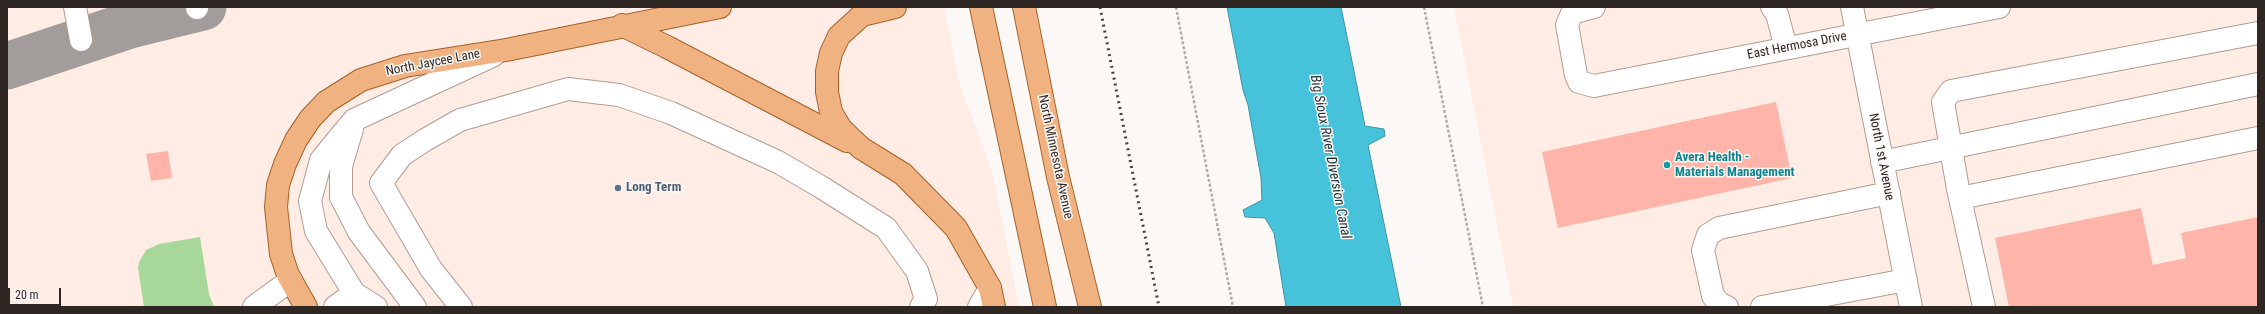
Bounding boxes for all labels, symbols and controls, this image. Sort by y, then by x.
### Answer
street label: East Hermosa Drive [1746,29,1848,63]
street label: North Jaycee Lane [385,46,481,80]
water label: Big Sioux River Diversion Canal [1306,74,1354,240]
street label: North Minnesota Avenue [1034,94,1076,220]
street label: North 1st Avenue [1865,112,1897,202]
place label: Avera Health - Materials Management [1675,150,1795,181]
marker: Avera Health - Materials Management [1662,160,1672,170]
place label: Long Term [626,180,681,196]
marker: Long Term [613,183,623,193]
scale bar [10,280,63,306]
text: 20 m [15,288,39,302]

